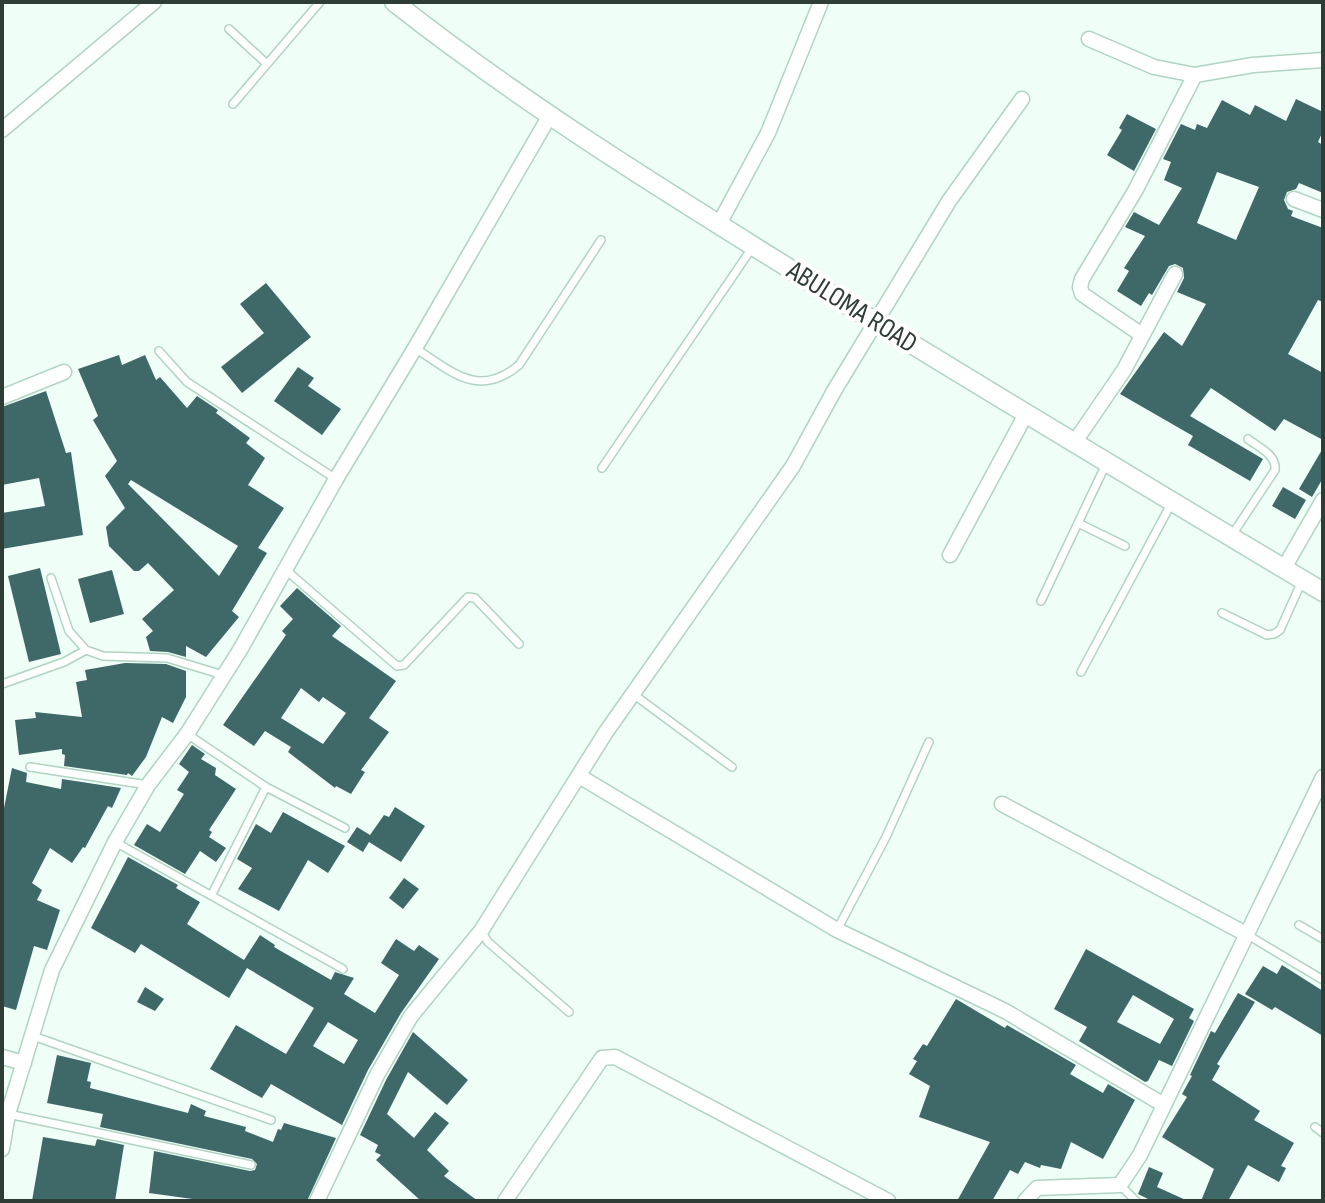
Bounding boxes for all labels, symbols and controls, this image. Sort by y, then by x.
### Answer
street label: ABULOMA ROAD [780,253,923,360]

